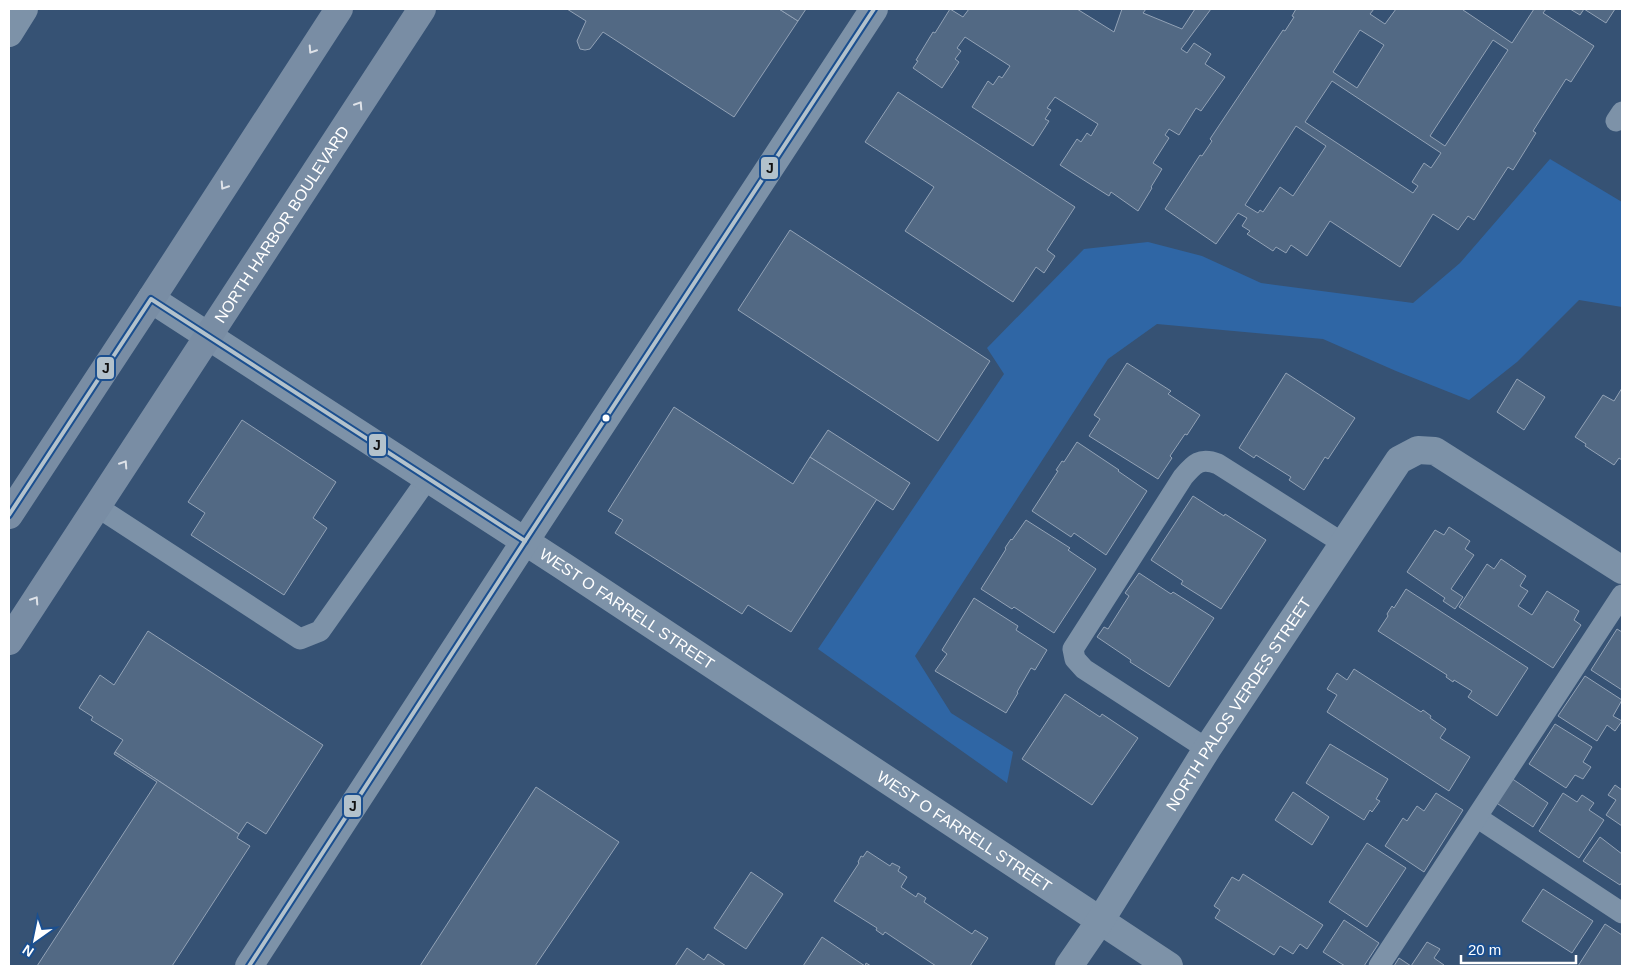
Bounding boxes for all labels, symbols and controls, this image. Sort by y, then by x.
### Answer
one-way arrow [309,44,318,53]
one-way arrow [353,101,363,110]
street label: NORTH HARBOR BOULEVARD [211,123,352,326]
line badge: J [760,156,779,180]
text: J [766,160,774,176]
one-way arrow [221,180,230,190]
line badge: J [96,356,115,380]
text: J [102,360,110,376]
unlabelled marker [601,413,611,423]
line badge: J [368,433,387,457]
text: J [373,437,381,453]
one-way arrow [118,460,127,470]
street label: WEST O FARRELL STREET [537,545,718,673]
street label: NORTH PALOS VERDES STREET [1163,594,1314,814]
one-way arrow [29,596,38,606]
street label: WEST O FARRELL STREET [874,768,1055,895]
line badge: J [343,794,362,818]
text: J [349,798,357,814]
north arrow [10,915,60,965]
scale bar [1461,932,1576,964]
text: N [19,941,37,960]
text: 20 m [1468,941,1501,958]

